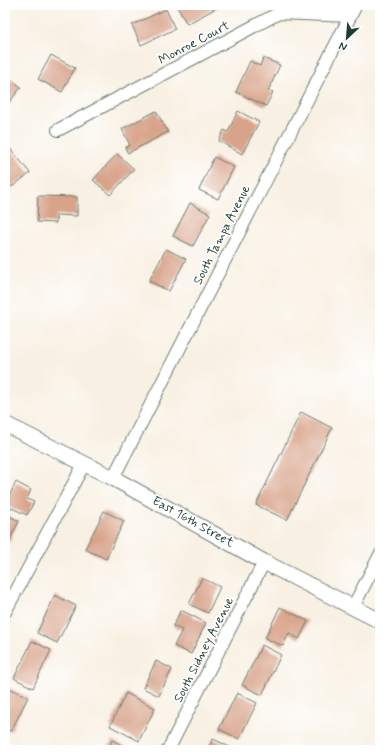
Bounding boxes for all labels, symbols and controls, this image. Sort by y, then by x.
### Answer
street label: Monroe Court [156,17,232,69]
north arrow [327,18,367,58]
text: N [337,38,349,54]
street label: South Tampa Avenue [190,182,254,288]
street label: East 16th Street [149,492,237,552]
street label: South Sidney Avenue [170,594,238,706]

